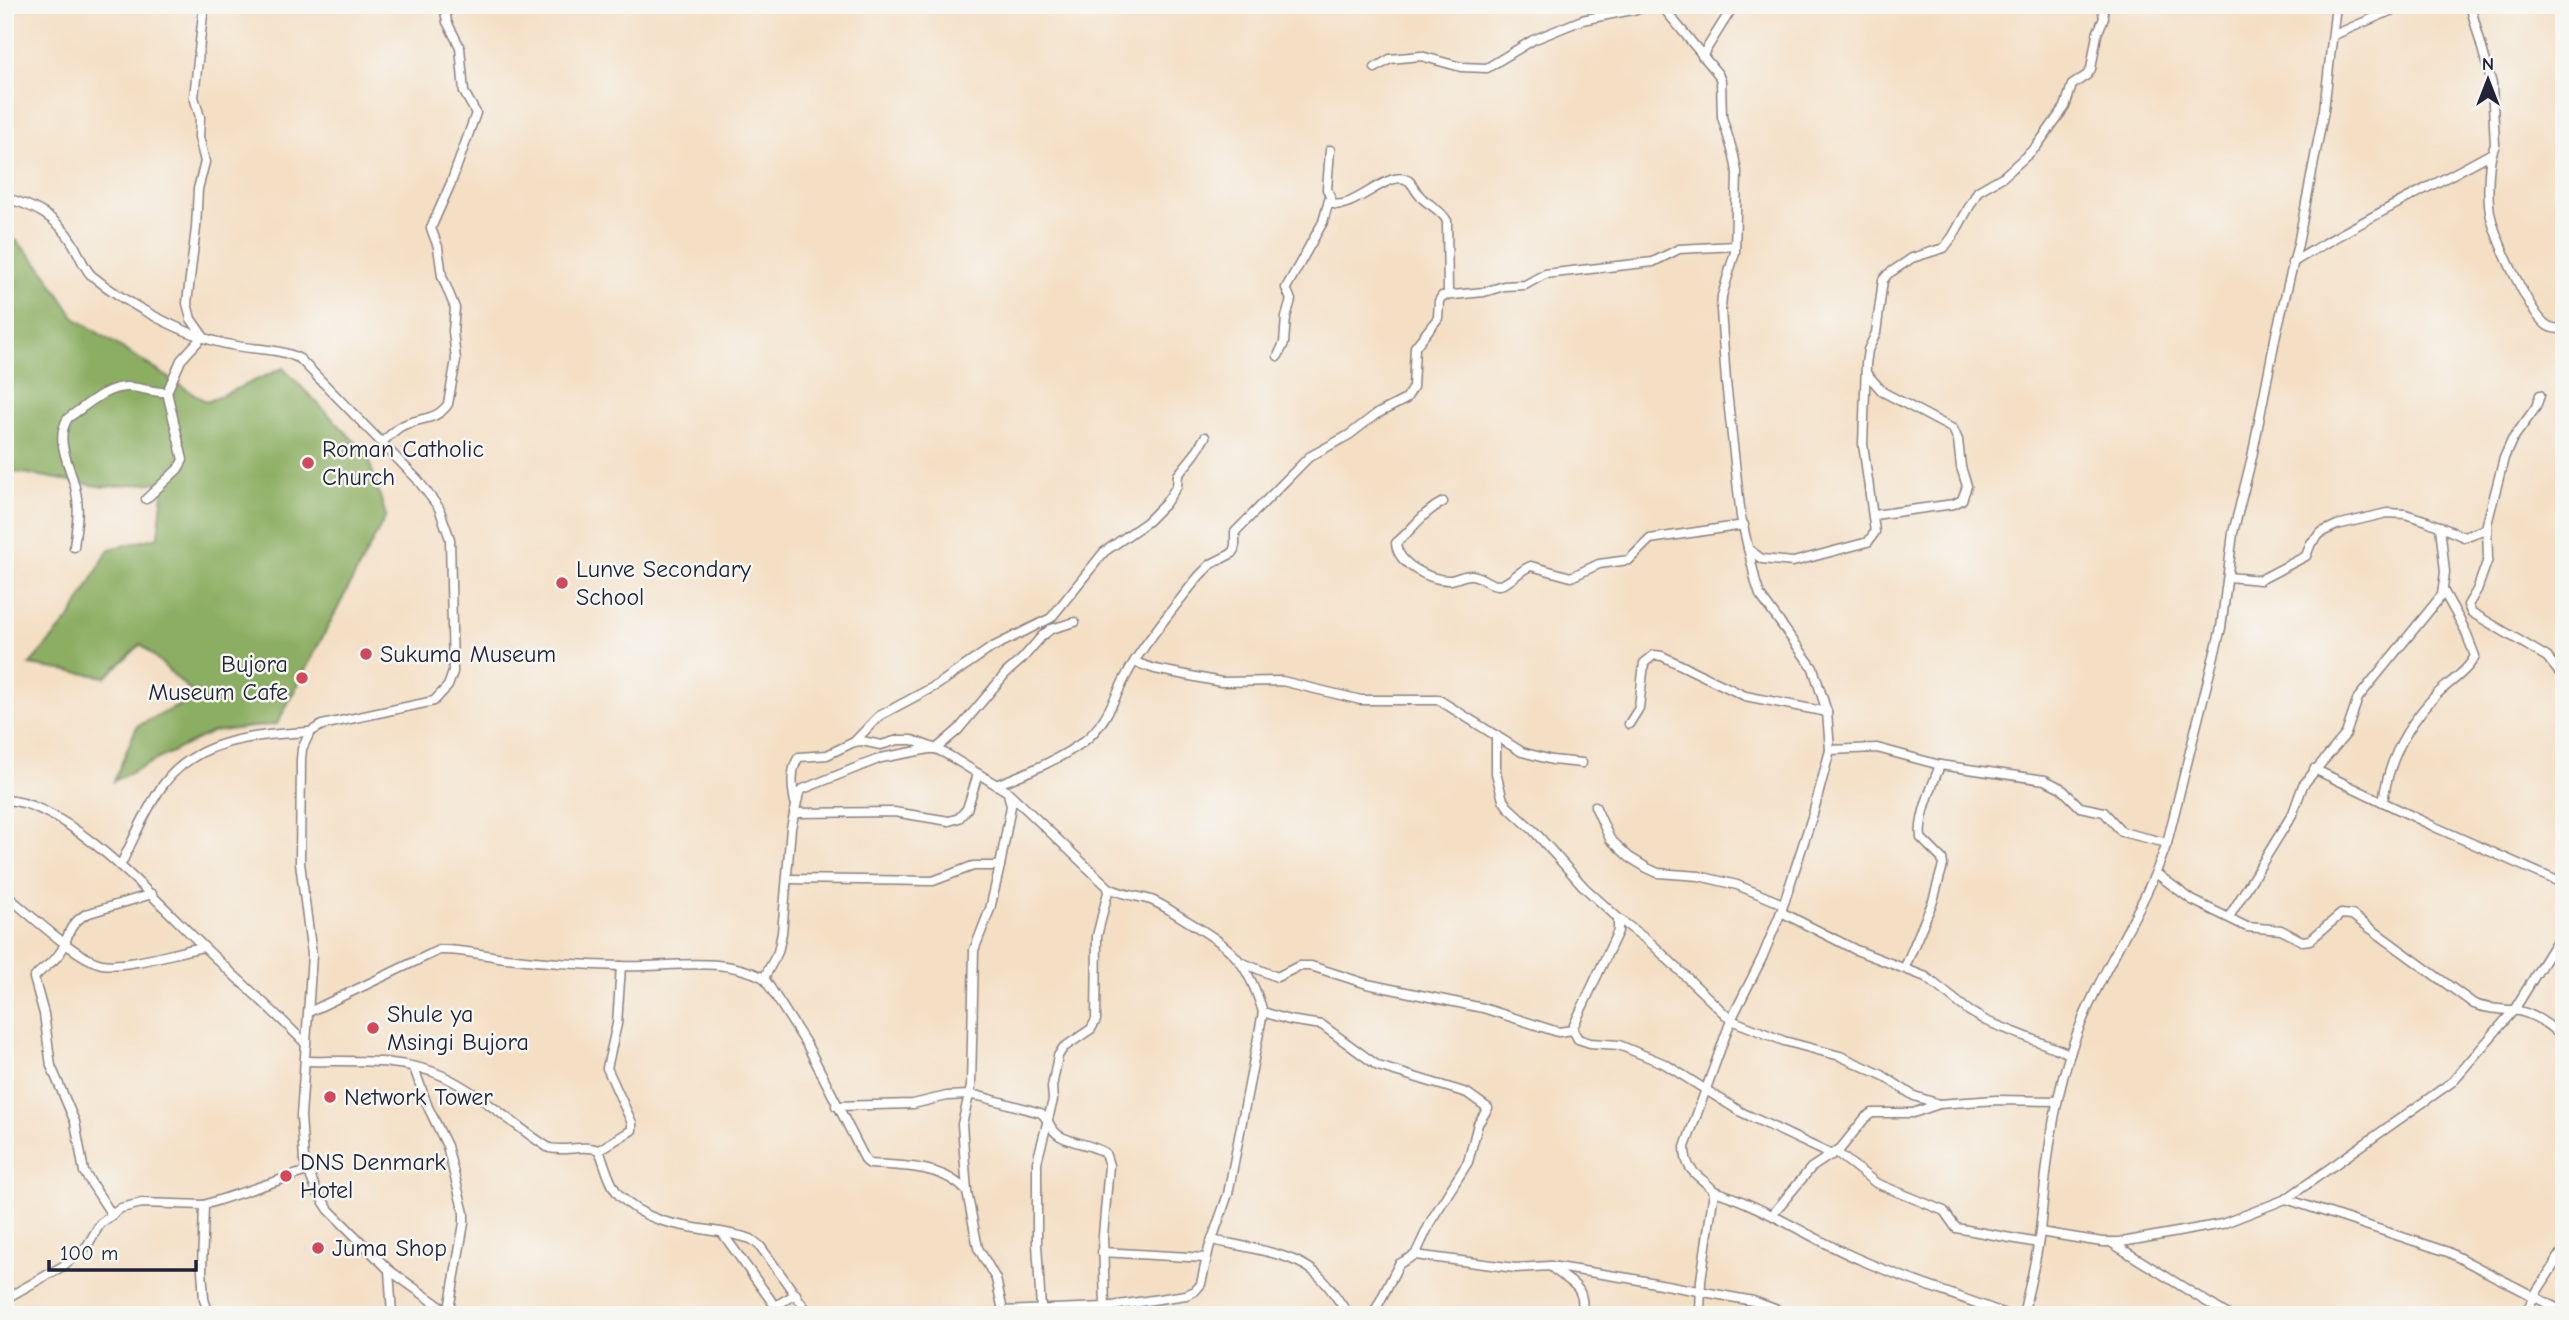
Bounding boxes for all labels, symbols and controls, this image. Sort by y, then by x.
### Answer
north arrow [2454,46,2524,116]
text: N [2482,53,2494,75]
place label: Roman Catholic Church [322,435,484,491]
marker: Roman Catholic Church [300,455,316,471]
place label: Lunve Secondary School [576,555,751,611]
marker: Lunve Secondary School [554,575,570,591]
place label: Sukuma Museum [380,640,556,668]
marker: Sukuma Museum [358,646,374,662]
place label: Bujora Museum Cafe [148,650,288,706]
marker: Bujora Museum Cafe [294,670,310,686]
place label: Shule ya Msingi Bujora [387,1000,529,1056]
marker: Shule ya Msingi Bujora [365,1020,381,1036]
place label: Network Tower [344,1083,493,1111]
marker: Network Tower [322,1089,338,1105]
place label: DNS Denmark Hotel [300,1148,446,1204]
marker: DNS Denmark Hotel [278,1168,294,1184]
scale bar [49,1229,196,1273]
place label: Juma Shop [332,1234,447,1262]
marker: Juma Shop [310,1240,326,1256]
text: 100 m [60,1241,118,1265]

